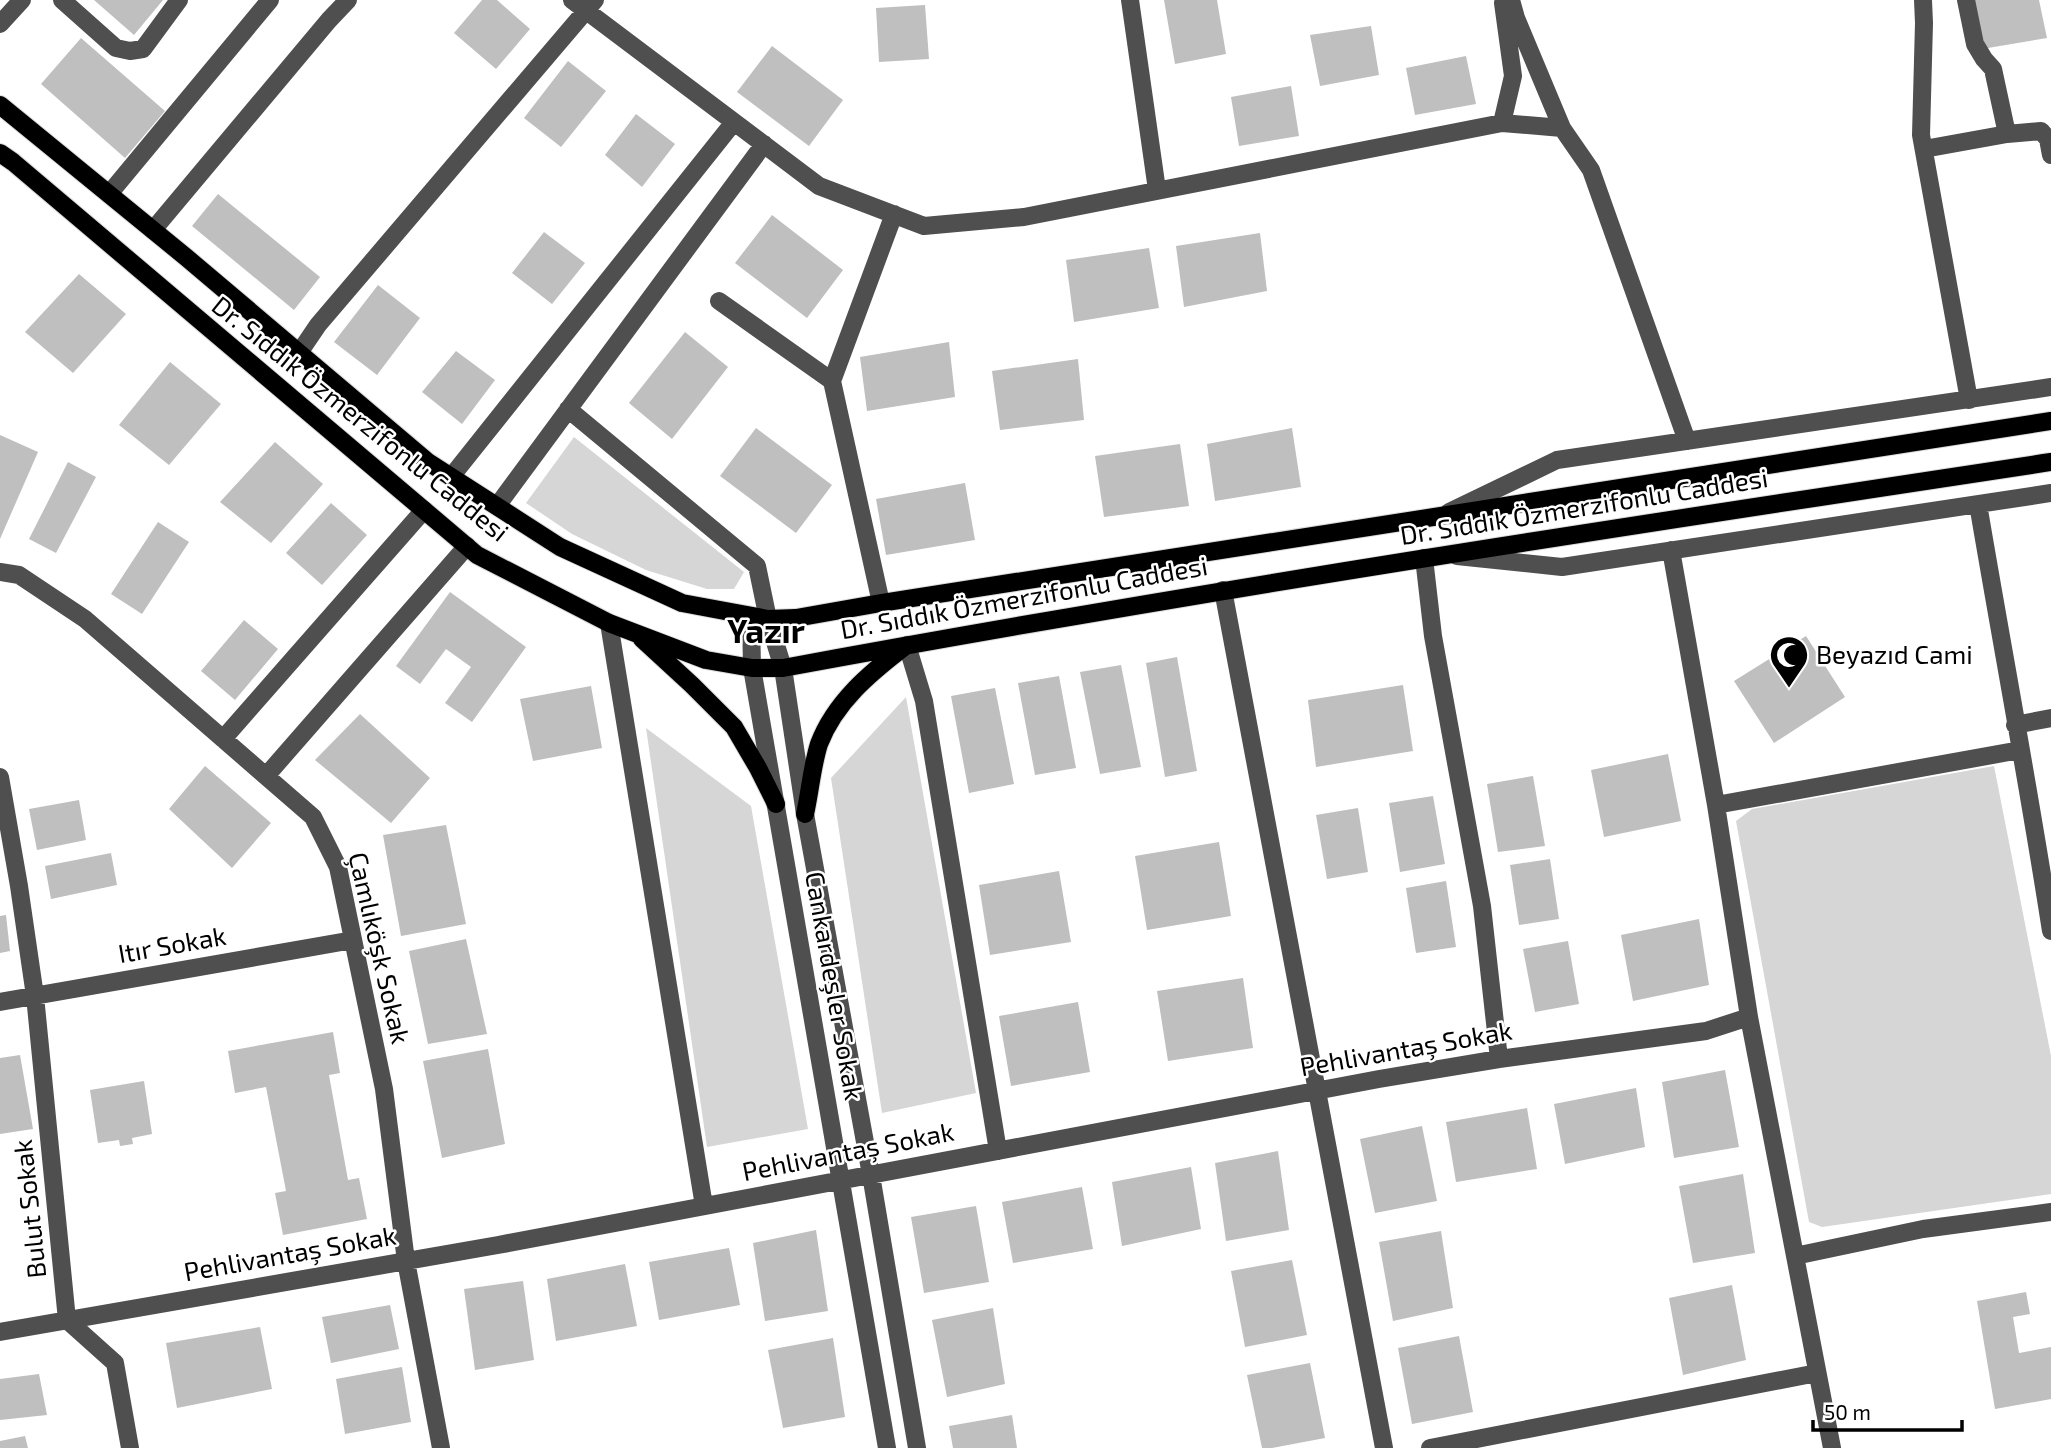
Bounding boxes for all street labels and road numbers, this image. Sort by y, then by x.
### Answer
street label: Dr. Sıddık Özmerzifonlu Caddesi [207,289,515,547]
street label: Dr. Sıddık Özmerzifonlu Caddesi [1398,461,1770,550]
street label: Dr. Sıddık Özmerzifonlu Caddesi [838,549,1210,644]
street label: Çamlıköşk Sokak [341,849,418,1047]
street label: Cankardeşler Sokak [798,869,871,1103]
street label: Itır Sokak [115,919,228,968]
street label: Pehlivantaş Sokak [1297,1014,1515,1083]
street label: Pehlivantaş Sokak [739,1115,956,1188]
street label: Bulut Sokak [6,1138,51,1280]
street label: Pehlivantaş Sokak [181,1219,399,1288]

